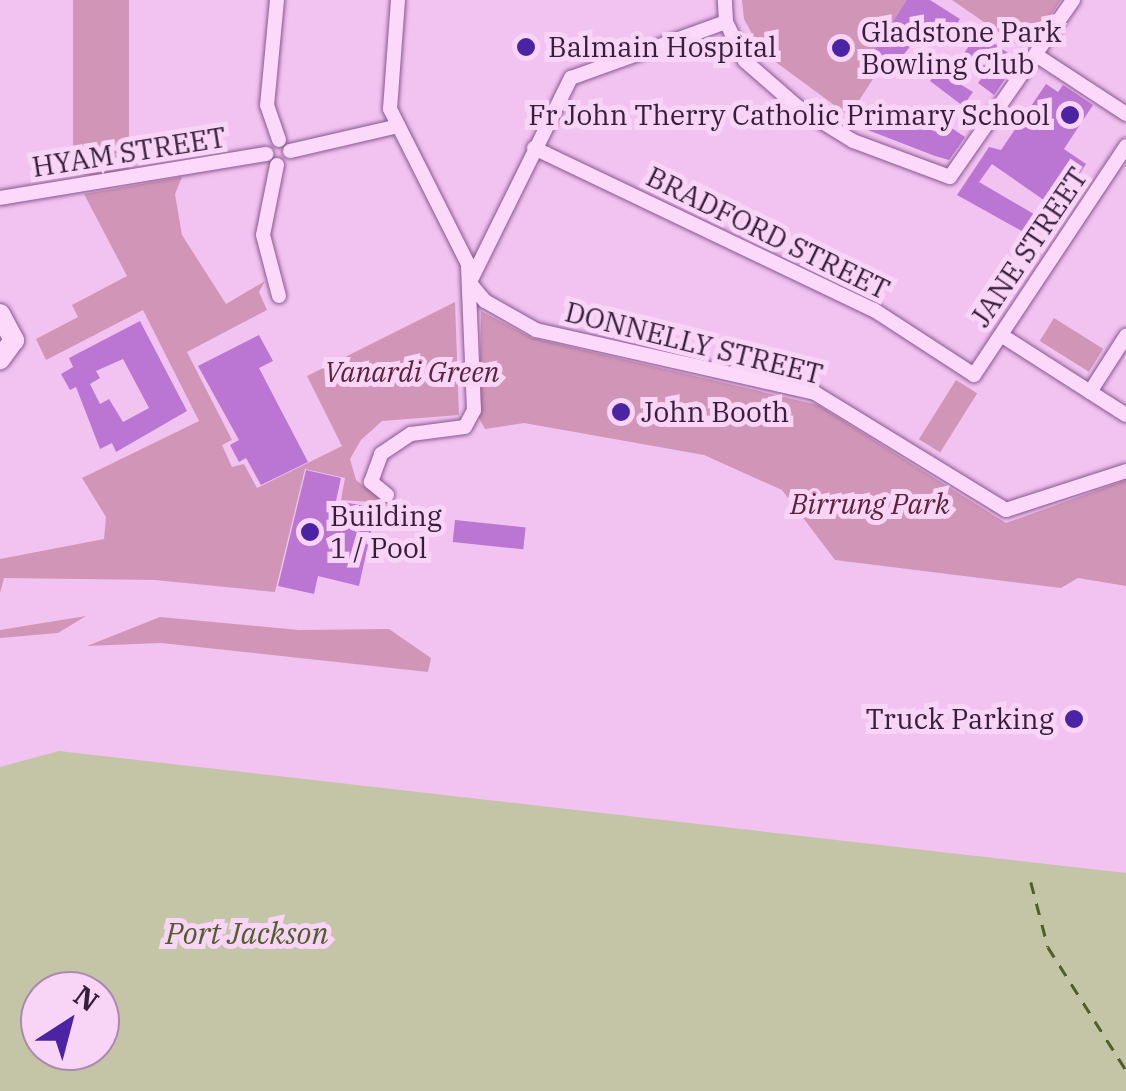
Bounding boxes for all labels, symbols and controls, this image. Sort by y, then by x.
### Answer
place label: Gladstone Park Bowling Club [861,15,1062,81]
place label: Balmain Hospital [548,30,777,64]
marker: Balmain Hospital [513,34,539,60]
marker: Gladstone Park Bowling Club [830,37,852,59]
place label: Fr John Therry Catholic Primary School [528,98,1050,132]
marker: Fr John Therry Catholic Primary School [1059,104,1081,126]
street label: HYAM STREET [30,120,228,184]
street label: BRADFORD STREET [641,160,895,306]
street label: JANE STREET [963,161,1095,333]
street label: DONNELLY STREET [562,295,826,391]
park label: Vanardi Green [324,355,500,389]
place label: John Booth [641,395,789,429]
marker: John Booth [610,401,632,423]
park label: Birrung Park [790,487,950,521]
place label: Building 1 / Pool [330,499,442,565]
marker: Building 1 / Pool [299,521,321,543]
place label: Truck Parking [866,702,1054,736]
marker: Truck Parking [1063,708,1085,730]
water label: Port Jackson [165,915,329,951]
north arrow [20,971,120,1071]
text: N [67,976,107,1019]

